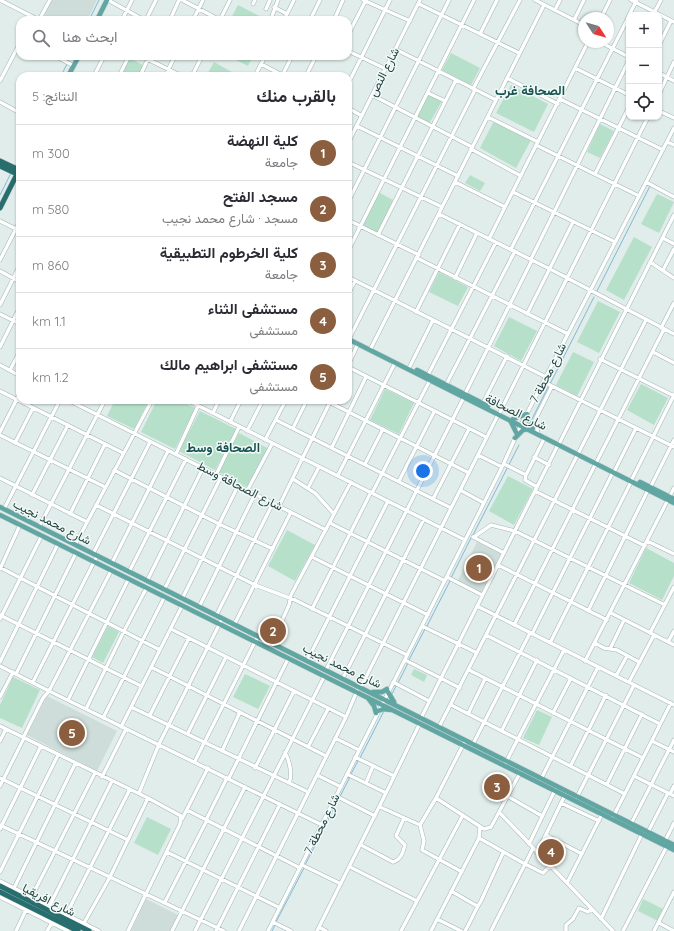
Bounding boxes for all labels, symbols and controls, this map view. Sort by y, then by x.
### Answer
north arrow [578,12,614,48]
map controls [626,12,662,120]
button: + [626,12,662,48]
search box [16,16,352,60]
icon: search [30,27,52,49]
text: ابحث هنا [62,27,118,46]
street label: شارع النص [365,45,404,100]
button: − [626,48,662,84]
district label: الصحافة غرب [495,82,565,99]
button: locate [626,84,662,120]
text: بالقرب منك [257,85,336,106]
text: النتائج: 5 [32,88,78,104]
text: كلية النهضة [227,131,298,150]
text: 300 m [32,145,70,161]
text: 1 [320,145,326,161]
text: جامعة [265,154,298,170]
text: مسجد الفتح [223,187,298,206]
text: 580 m [32,201,69,217]
text: 2 [319,201,327,217]
text: مسجد · شارع محمد نجيب [162,210,298,226]
text: كلية الخرطوم التطبيقية [160,243,298,262]
text: 860 m [32,257,69,273]
text: 3 [320,257,327,273]
text: جامعة [265,266,298,282]
text: مستشفى الثناء [208,299,298,318]
text: 1.1 km [32,313,66,329]
text: 4 [319,313,327,329]
text: مستشفى [250,322,298,338]
street label: شارع محطة 7 [526,340,571,406]
text: مستشفى ابراهيم مالك [160,355,298,374]
text: 1.2 km [32,369,69,385]
text: 5 [319,369,327,385]
text: مستشفى [250,378,298,394]
street label: شارع الصحافة [482,390,550,435]
district label: الصحافة وسط [186,439,260,456]
street label: شارع الصحافة وسط [194,457,286,515]
your location [413,461,433,481]
street label: شارع محمد نجيب [10,495,94,549]
pin: 1 [466,553,492,583]
pin: 2 [260,616,286,646]
street label: شارع محمد نجيب [300,640,384,693]
pin: 5 [59,718,85,748]
pin: 3 [484,772,510,802]
street label: شارع محطة 7 [300,791,345,857]
pin: 4 [538,837,564,867]
street label: شارع افريقيا [19,880,78,921]

